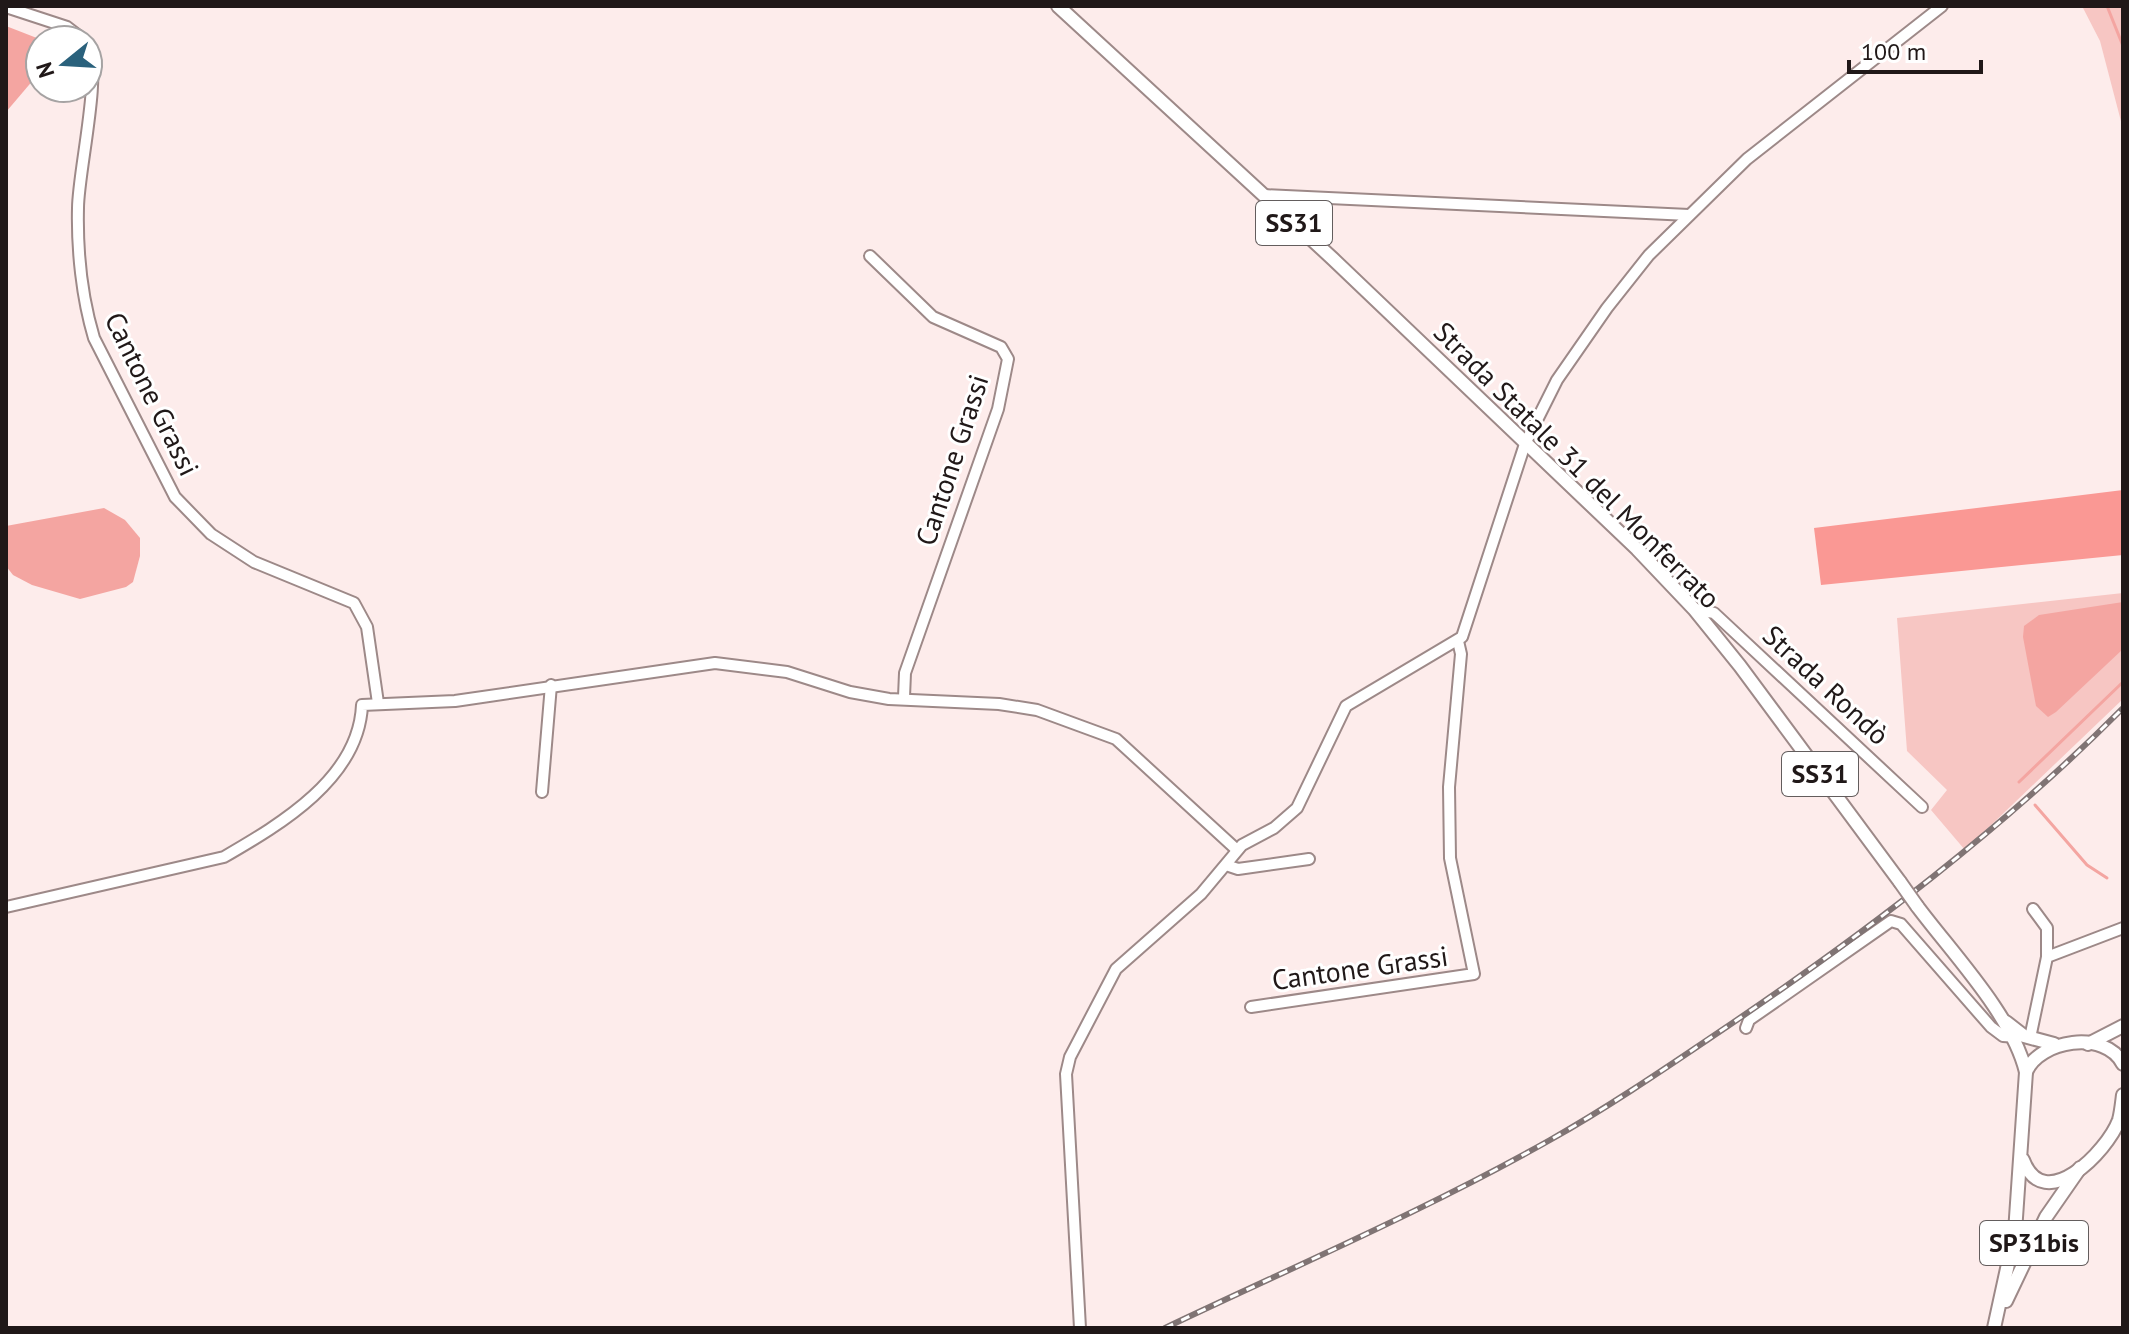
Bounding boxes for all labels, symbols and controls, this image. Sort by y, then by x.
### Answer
north arrow [24,24,104,104]
scale bar [1849,24,1981,74]
text: 100 m [1861,36,1926,67]
text: N [29,59,61,81]
road number: SS31 [1256,201,1332,245]
street label: Cantone Grassi [97,306,208,482]
street label: Strada Statale 31 del Monferrato [1426,313,1729,616]
street label: Cantone Grassi [906,370,997,550]
street label: Strada Rondò [1755,617,1897,753]
road number: SS31 [1782,752,1858,796]
street label: Cantone Grassi [1269,937,1450,998]
road number: SP31bis [1980,1221,2088,1265]

